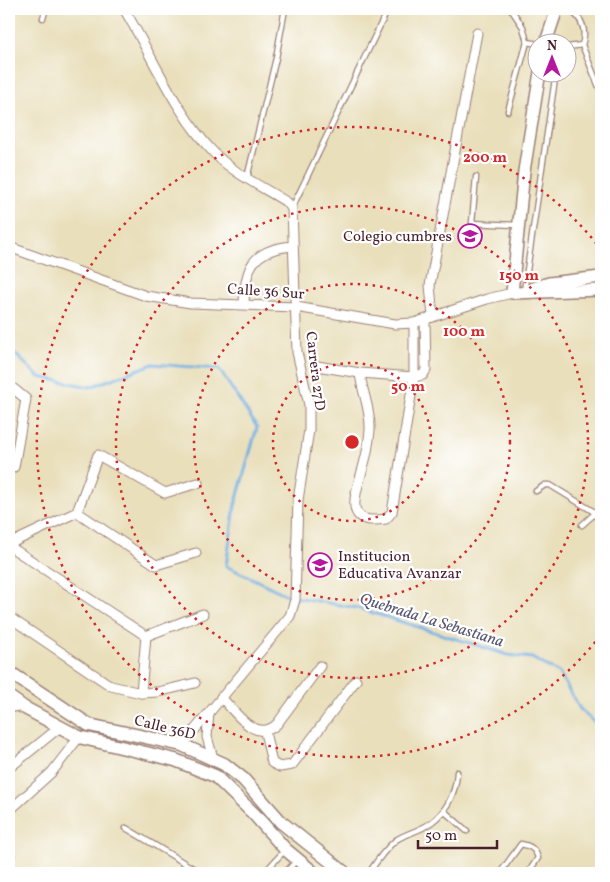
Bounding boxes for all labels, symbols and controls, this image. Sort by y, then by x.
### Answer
north arrow [528,32,578,82]
text: N [547,37,557,56]
text: 200 m [463,148,507,169]
school or university icon: Colegio cumbres [457,223,483,249]
place label: Colegio cumbres [343,227,452,248]
text: 150 m [499,266,539,287]
street label: Calle 36 Sur [226,279,305,306]
text: 100 m [443,322,486,343]
street label: Carrera 27D [299,330,330,412]
text: 50 m [391,377,425,398]
centre of rings [343,433,361,451]
place label: Institucion Educativa Avanzar [338,547,461,585]
school or university icon: Institucion Educativa Avanzar [307,552,333,578]
water label: Quebrada La Sebastiana [357,589,507,653]
street label: Calle 36D [132,711,198,746]
scale bar [418,817,496,849]
text: 50 m [425,826,457,847]

